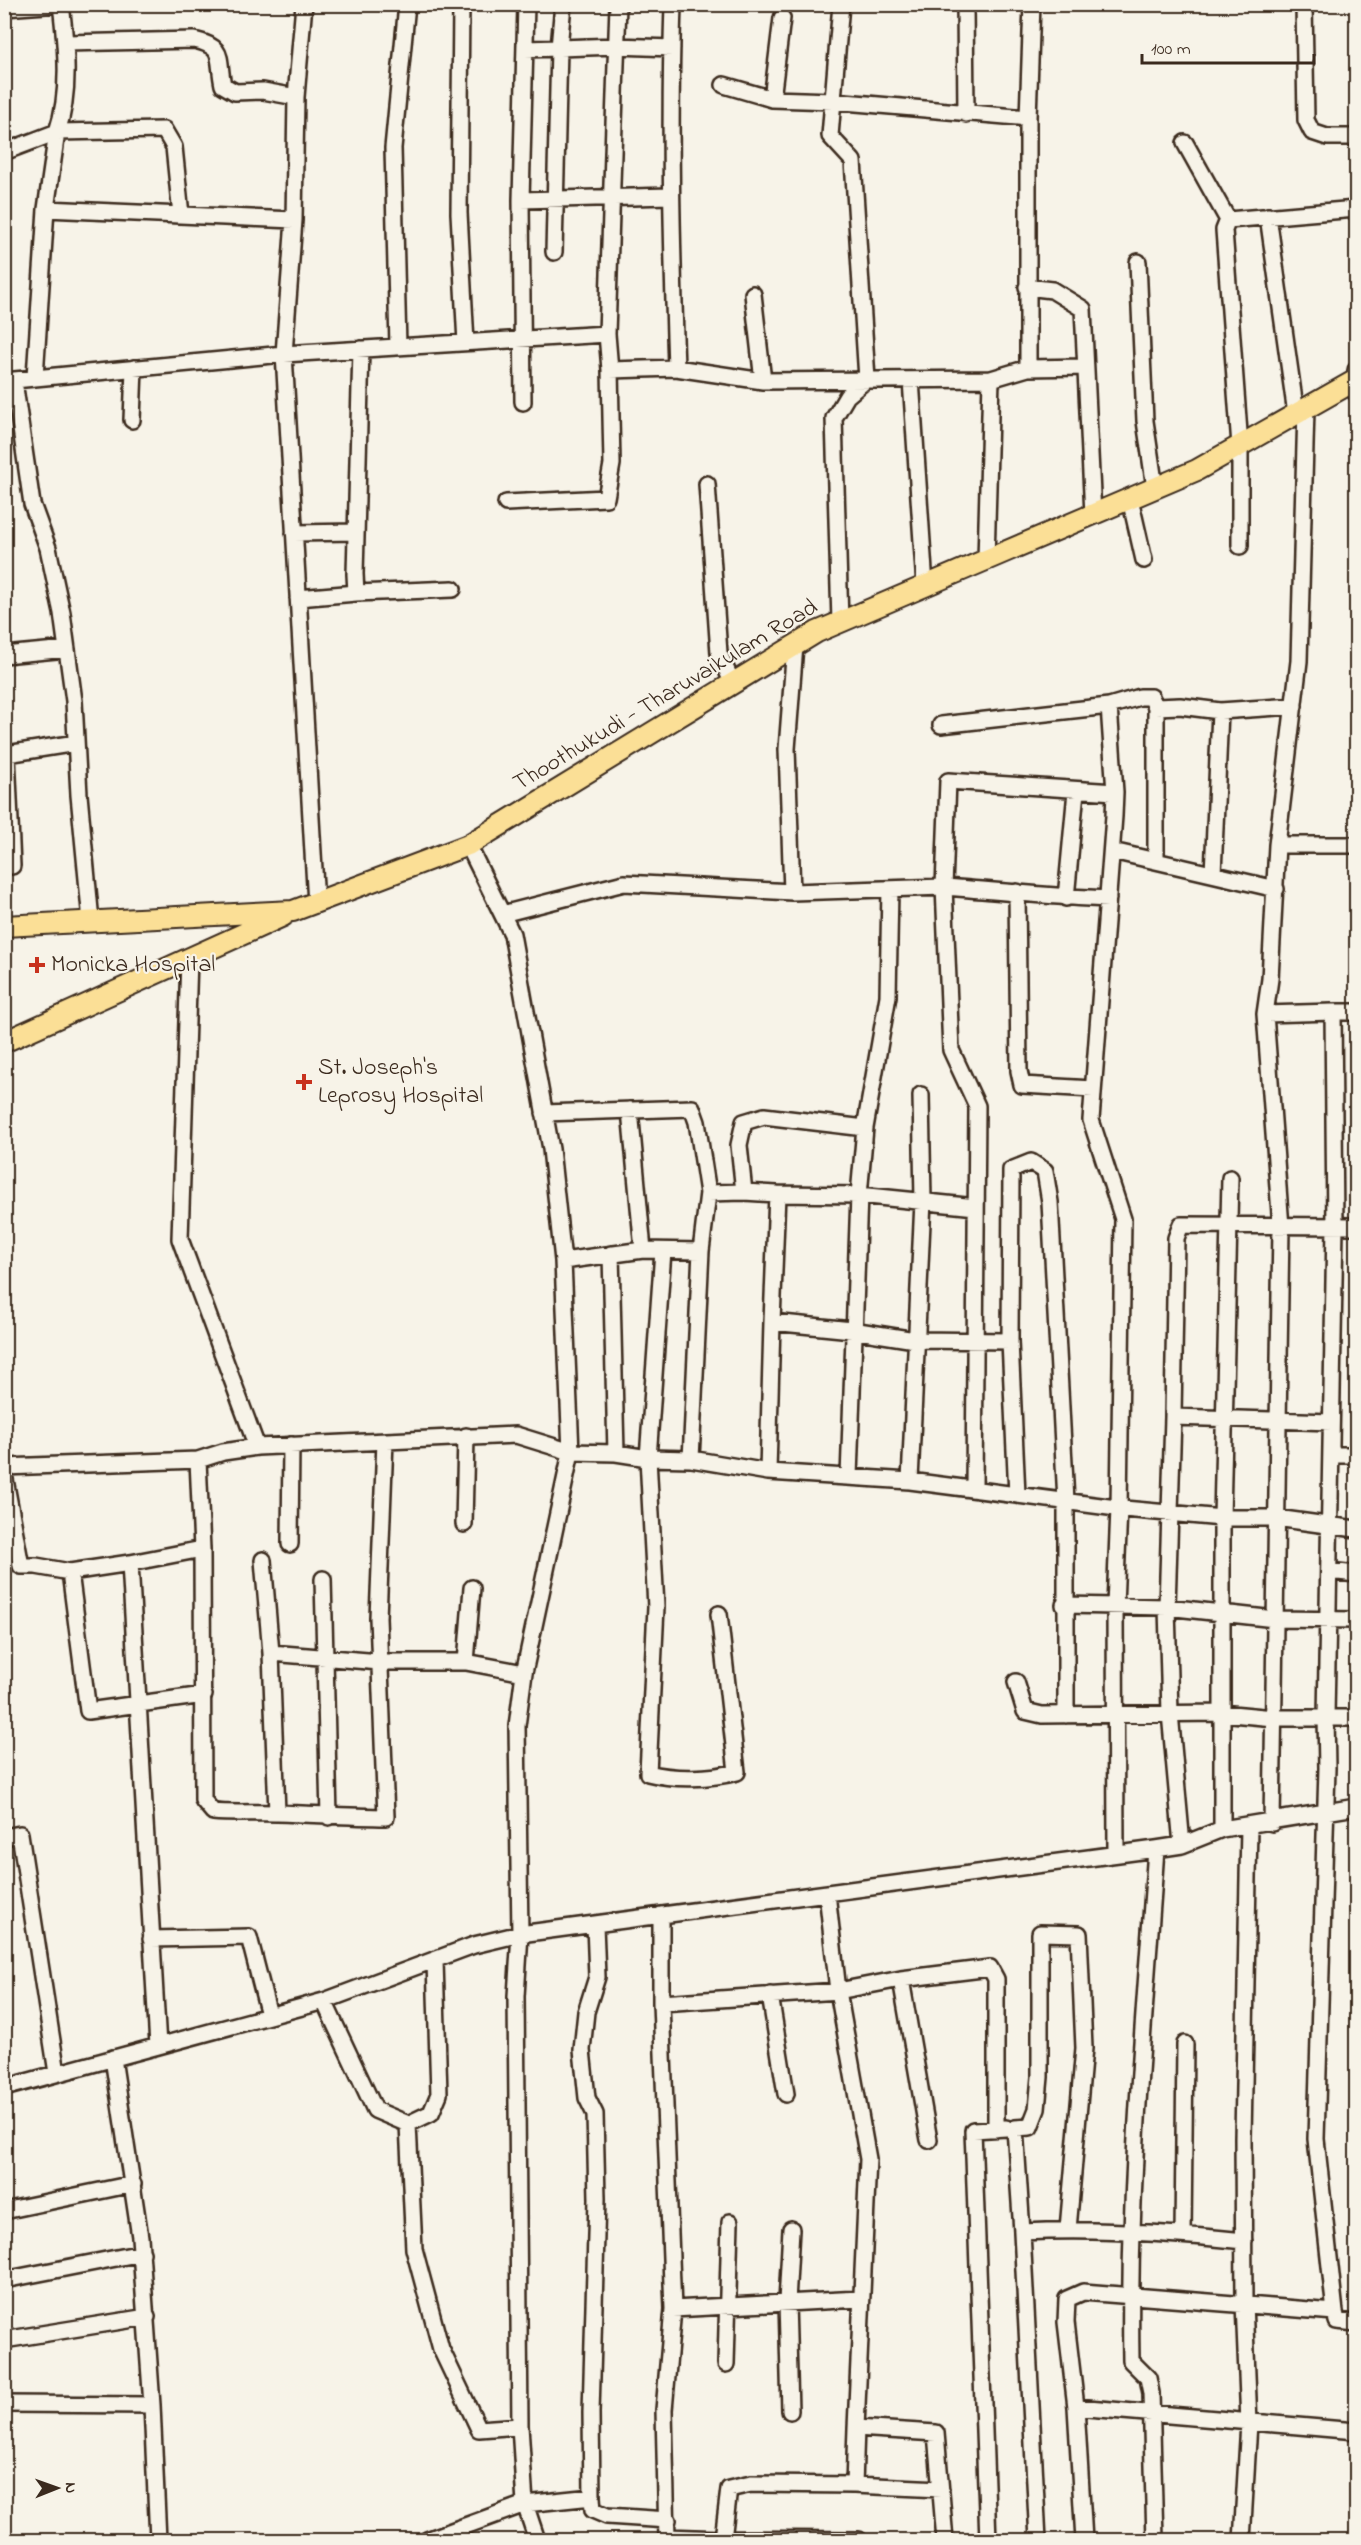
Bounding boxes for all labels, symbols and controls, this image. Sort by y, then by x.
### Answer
scale bar [1142,27,1314,65]
text: 100 m [1151,37,1191,63]
street label: Thoothukudi - Tharuvaikulam Road [507,591,825,801]
place label: Monicka Hospital [51,948,215,983]
marker: Monicka Hospital [28,956,46,974]
place label: St. Joseph's Leprosy Hospital [318,1051,483,1115]
marker: St. Joseph's Leprosy Hospital [295,1073,313,1091]
north arrow [27,2458,87,2518]
text: N [58,2482,82,2494]

